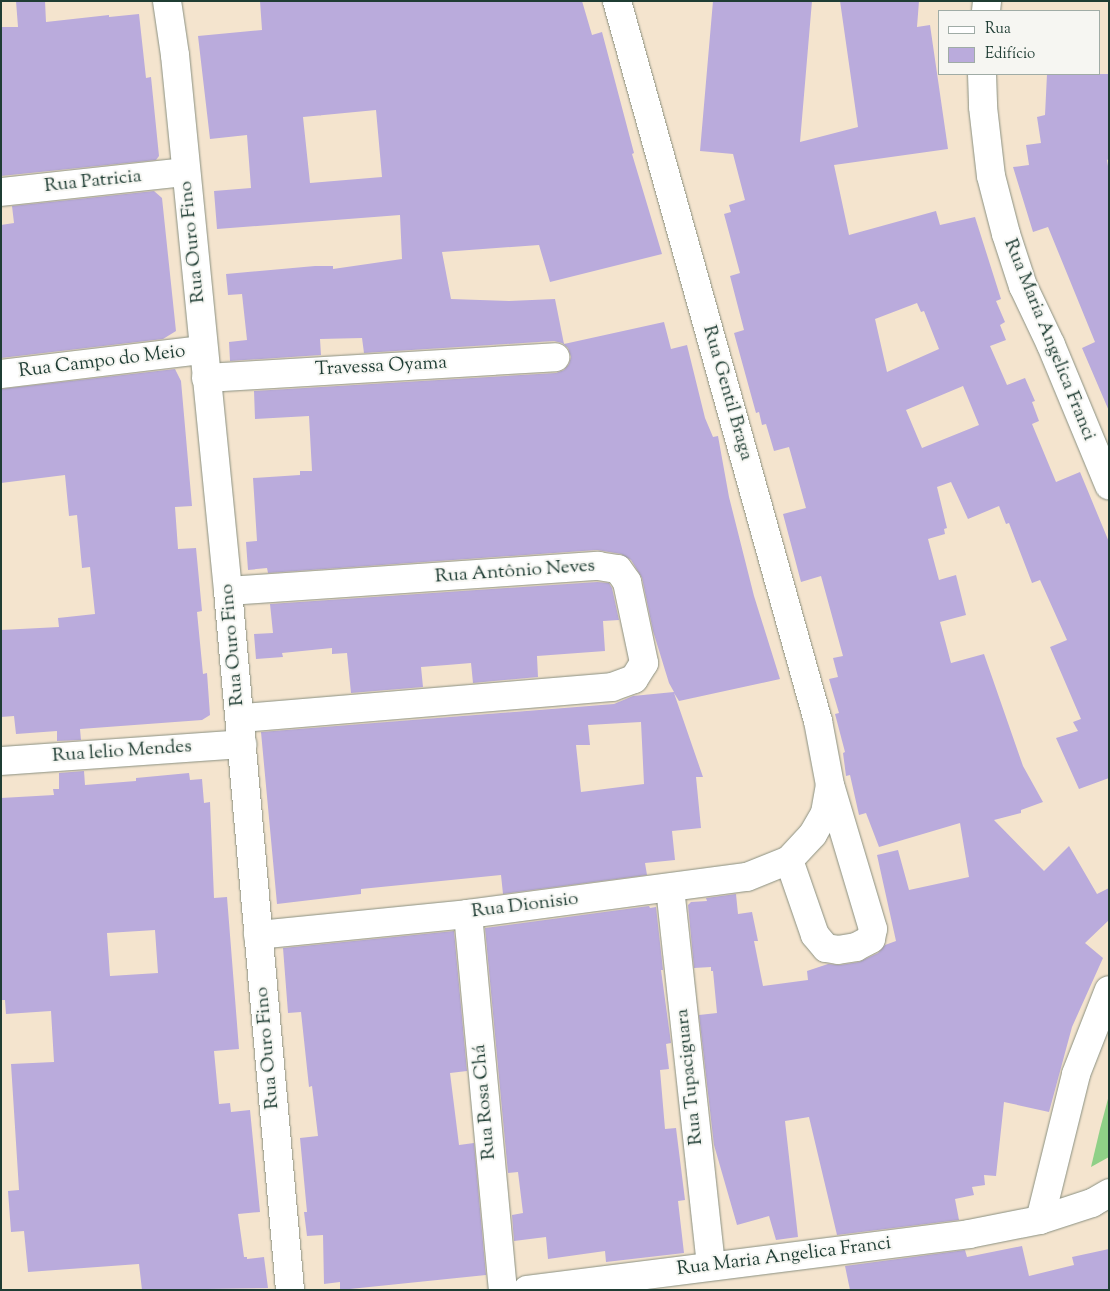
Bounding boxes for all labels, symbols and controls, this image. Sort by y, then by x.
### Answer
legend [938,10,1100,75]
text: Rua [985,19,1011,40]
text: Edifício [985,44,1035,65]
street label: Rua Patricia [43,166,143,198]
street label: Rua Ouro Fino [175,180,211,304]
street label: Rua Maria Angelica Franci [998,236,1100,444]
street label: Rua Gentil Braga [697,323,757,463]
street label: Rua Campo do Meio [17,340,187,384]
street label: Travessa Oyama [314,352,448,382]
street label: Rua Antônio Neves [434,555,596,589]
street label: Rua Ouro Fino [216,583,250,707]
street label: Rua lelio Mendes [52,736,192,768]
street label: Rua Dionisio [470,888,580,924]
street label: Rua Ouro Fino [251,986,285,1110]
street label: Rua Tupaciguara [672,1008,708,1146]
street label: Rua Rosa Chá [469,1043,501,1161]
street label: Rua Maria Angelica Franci [676,1233,892,1281]

